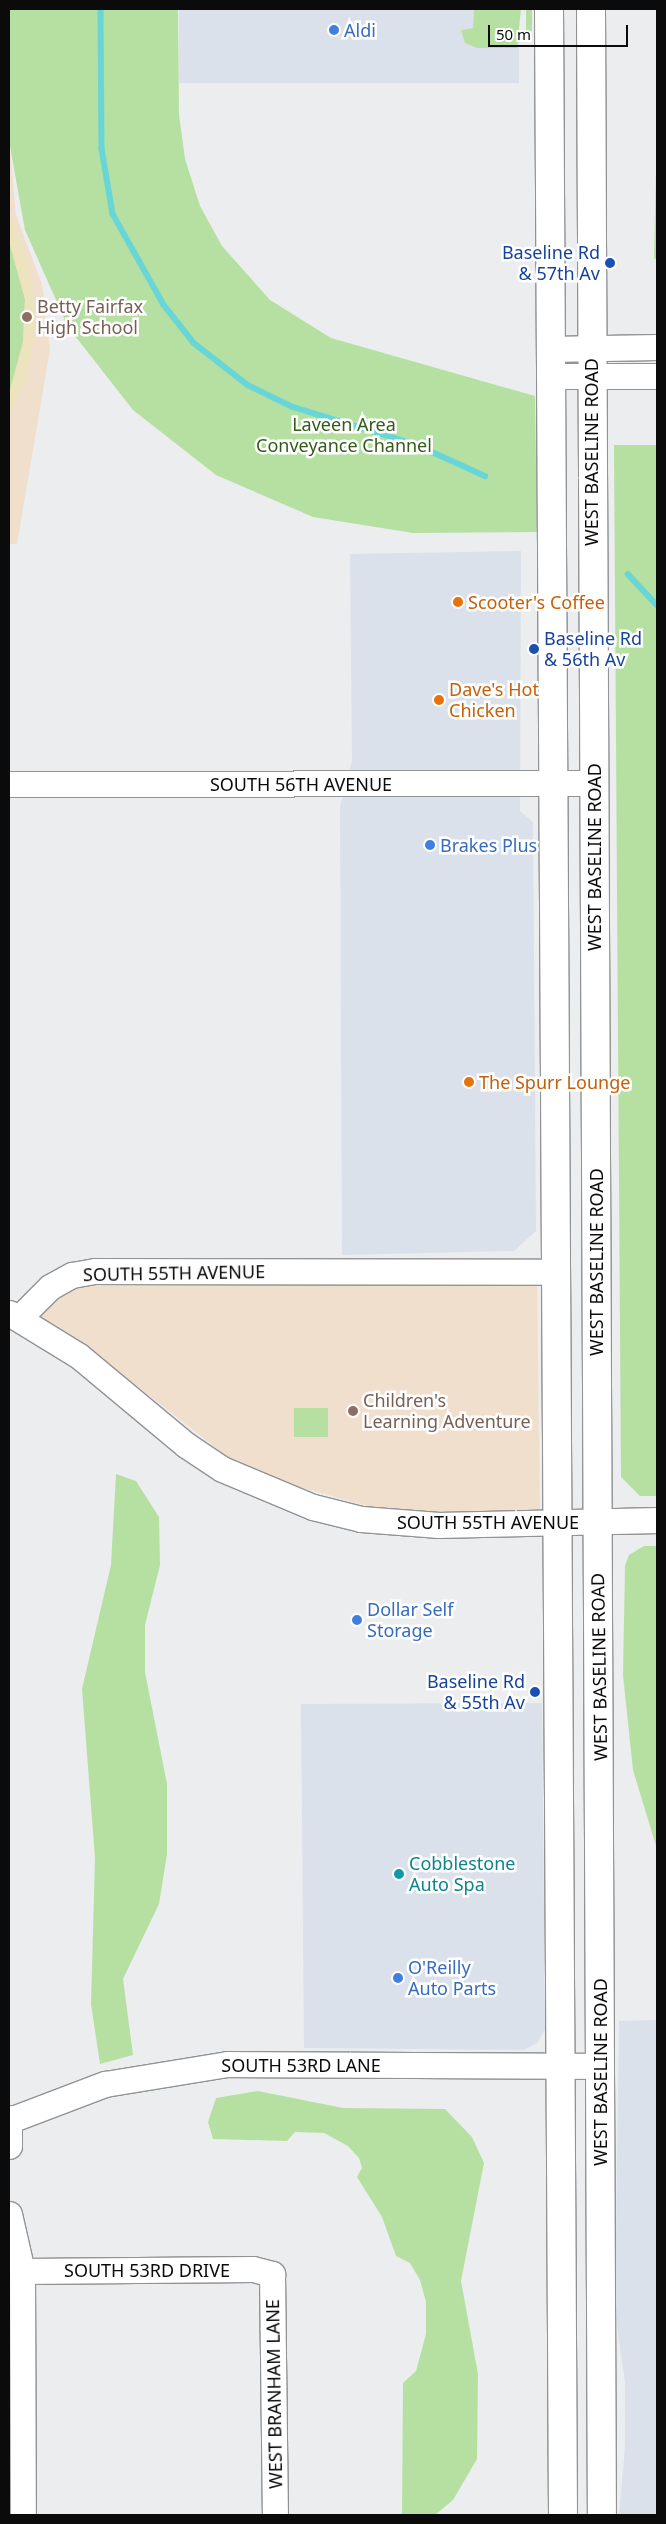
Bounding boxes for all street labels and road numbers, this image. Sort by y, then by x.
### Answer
street label: WEST BASELINE ROAD [580,358,602,546]
street label: WEST BASELINE ROAD [583,763,605,951]
street label: SOUTH 56TH AVENUE [210,773,392,795]
street label: WEST BASELINE ROAD [585,1168,607,1356]
street label: SOUTH 55TH AVENUE [83,1261,265,1285]
street label: SOUTH 55TH AVENUE [397,1511,579,1533]
street label: WEST BASELINE ROAD [587,1573,611,1761]
street label: WEST BASELINE ROAD [589,1978,611,2166]
street label: SOUTH 53RD LANE [221,2054,381,2076]
street label: SOUTH 53RD DRIVE [64,2259,230,2281]
street label: WEST BRANHAM LANE [262,2299,286,2489]

